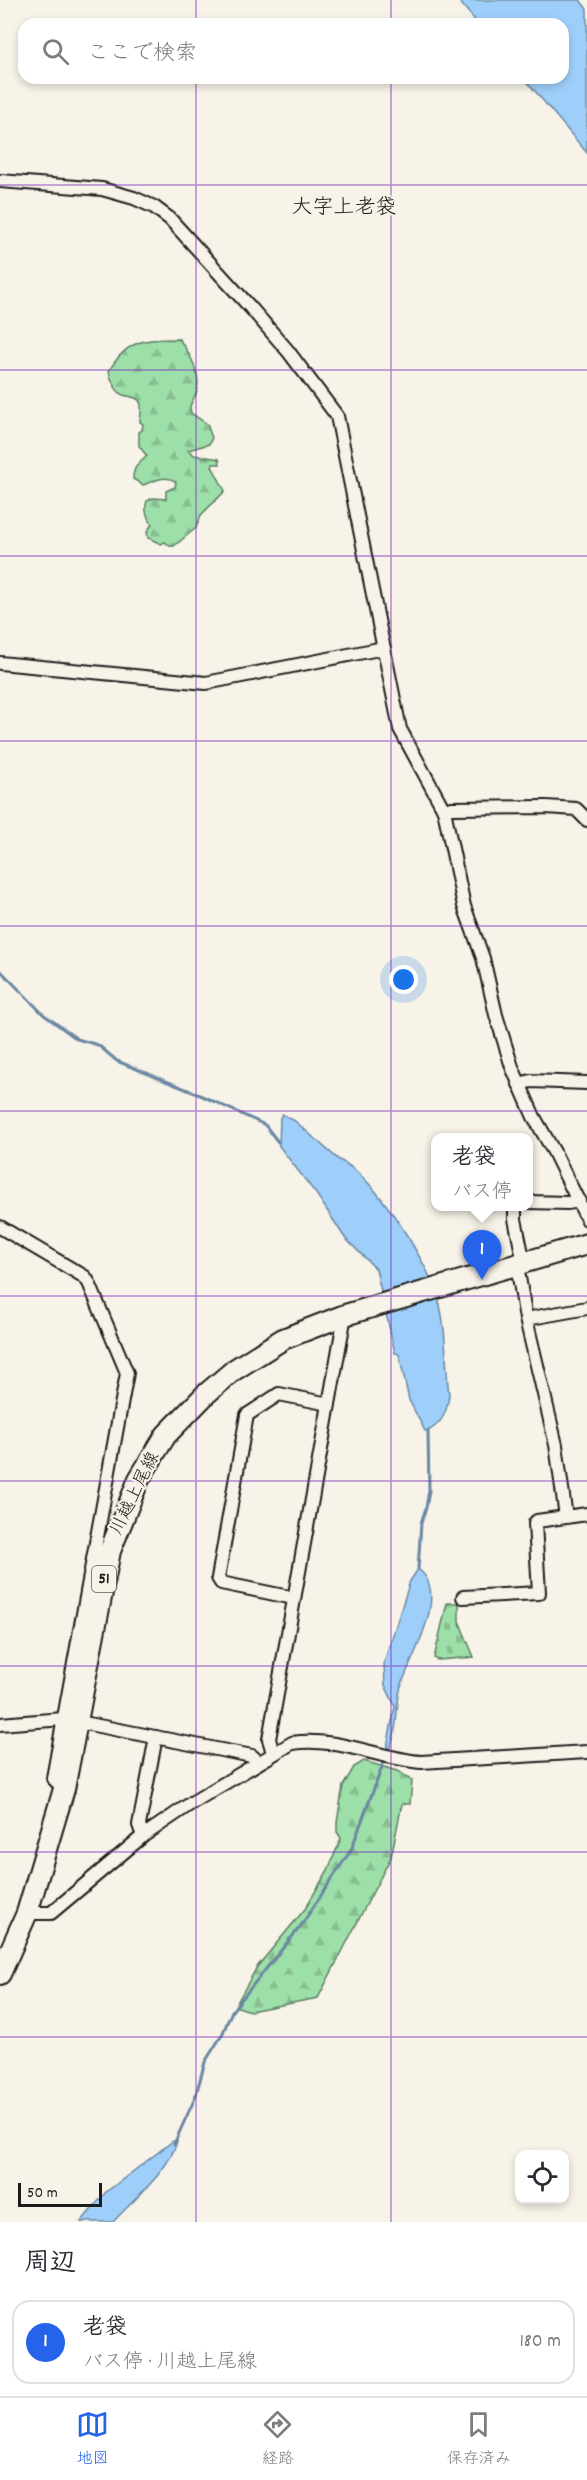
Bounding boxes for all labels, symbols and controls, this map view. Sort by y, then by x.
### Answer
search box [18,18,569,84]
icon: search [39,35,72,68]
text: ここで検索 [87,39,197,70]
district label: 大字上老袋 [292,194,397,224]
your location [389,965,418,994]
popup [431,1133,533,1211]
text: 老袋 [452,1143,496,1174]
text: バス停 [452,1179,512,1207]
pin: 1 [462,1230,502,1280]
street label: 川越上尾線 [105,1448,167,1540]
road number: 51 [92,1566,116,1592]
map controls [515,2150,569,2204]
button: locate [515,2150,569,2204]
scale bar [18,2180,102,2208]
text: 50 m [27,2182,58,2205]
text: 周辺 [24,2246,76,2283]
text: 老袋 [83,2313,127,2344]
text: 1 [43,2328,48,2356]
text: 180 m [519,2328,561,2356]
text: バス停 · 川越上尾線 [83,2349,257,2377]
tab: 地図 [76,2408,109,2471]
tab: 経路 [261,2408,294,2471]
tab: 保存済み [447,2408,511,2471]

